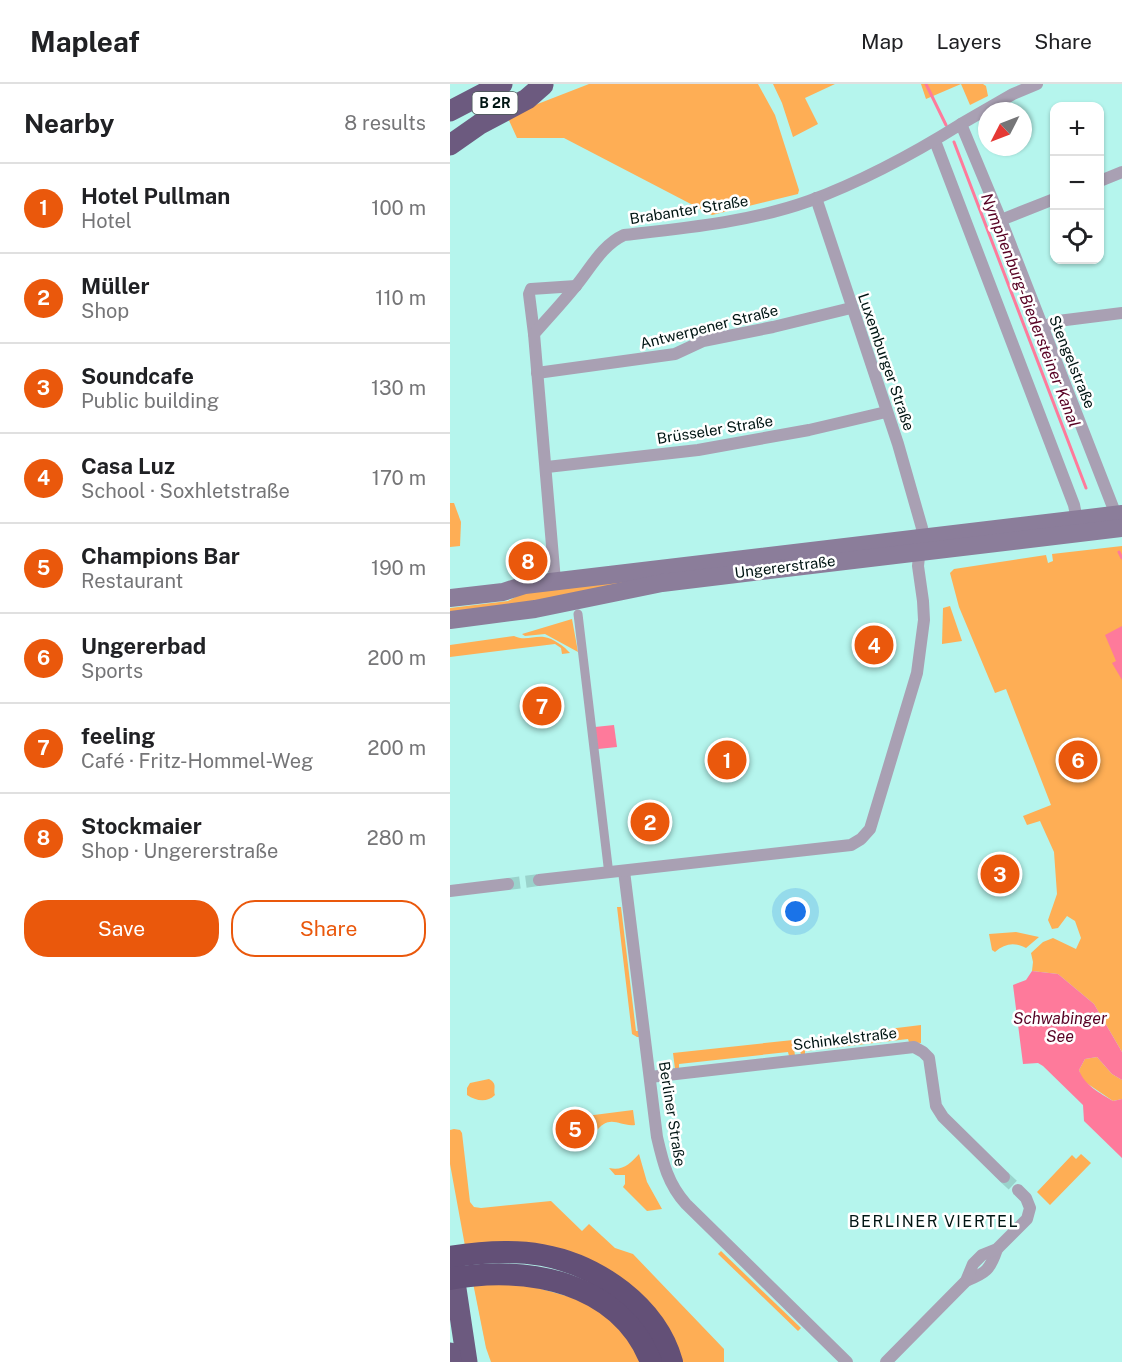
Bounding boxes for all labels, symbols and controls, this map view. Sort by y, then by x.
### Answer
text: Mapleaf [30,25,140,58]
text: Map [861,29,904,54]
text: Layers [937,29,1001,54]
text: Share [1034,29,1092,54]
road number: B 2R [472,92,518,114]
north arrow [978,102,1032,156]
map controls [1050,102,1104,264]
button: + [1050,102,1104,156]
text: Nearby [24,108,114,139]
text: 8 results [344,111,426,135]
button: − [1050,156,1104,210]
text: Hotel Pullman [81,183,230,209]
water label: Nymphenburg-Biedersteiner Kanal [977,190,1084,430]
street label: Brabanter Straße [628,192,749,227]
text: 1 [39,196,48,220]
text: 100 m [371,196,426,220]
text: Hotel [81,209,132,233]
button: locate [1050,210,1104,264]
text: Müller [81,273,150,299]
text: 2 [37,286,50,310]
text: 110 m [375,286,426,310]
street label: Luxemburger Straße [855,291,918,433]
text: Shop [81,299,129,323]
street label: Antwerpener Straße [638,301,780,352]
street label: Stengelstraße [1046,313,1099,411]
text: Soundcafe [81,363,194,389]
text: 3 [37,376,50,400]
text: 130 m [371,376,426,400]
text: Public building [81,389,219,413]
street label: Brüsseler Straße [656,412,774,447]
text: Casa Luz [81,453,175,479]
text: 4 [37,466,50,490]
text: 170 m [372,466,426,490]
text: School · Soxhletstraße [81,479,290,503]
pin: 8 [508,538,548,584]
text: Champions Bar [81,543,240,569]
street label: Ungererstraße [734,552,836,581]
text: 5 [37,556,50,580]
text: 190 m [371,556,426,580]
text: Restaurant [81,569,183,593]
pin: 4 [854,622,894,668]
text: Ungererbad [81,633,206,659]
text: 6 [37,646,50,670]
text: 200 m [368,646,426,670]
text: Sports [81,659,143,683]
pin: 7 [522,684,562,728]
text: feeling [81,723,155,749]
text: 7 [37,736,50,760]
text: 200 m [368,736,426,760]
pin: 1 [708,738,746,782]
pin: 6 [1058,738,1098,782]
text: Café · Fritz-Hommel-Weg [81,749,313,773]
pin: 2 [630,800,670,844]
text: Stockmaier [81,813,202,839]
text: 8 [37,826,50,850]
text: 280 m [367,826,426,850]
text: Shop · Ungererstraße [81,839,278,863]
pin: 3 [980,852,1020,896]
your location [781,897,810,926]
button: Save [24,900,219,957]
button: Share [231,900,426,957]
water label: Schwabinger See [1013,1009,1108,1046]
street label: Schinkelstraße [792,1024,898,1053]
street label: Berliner Straße [656,1060,689,1168]
pin: 5 [556,1106,594,1152]
district label: BERLINER VIERTEL [849,1212,1019,1231]

